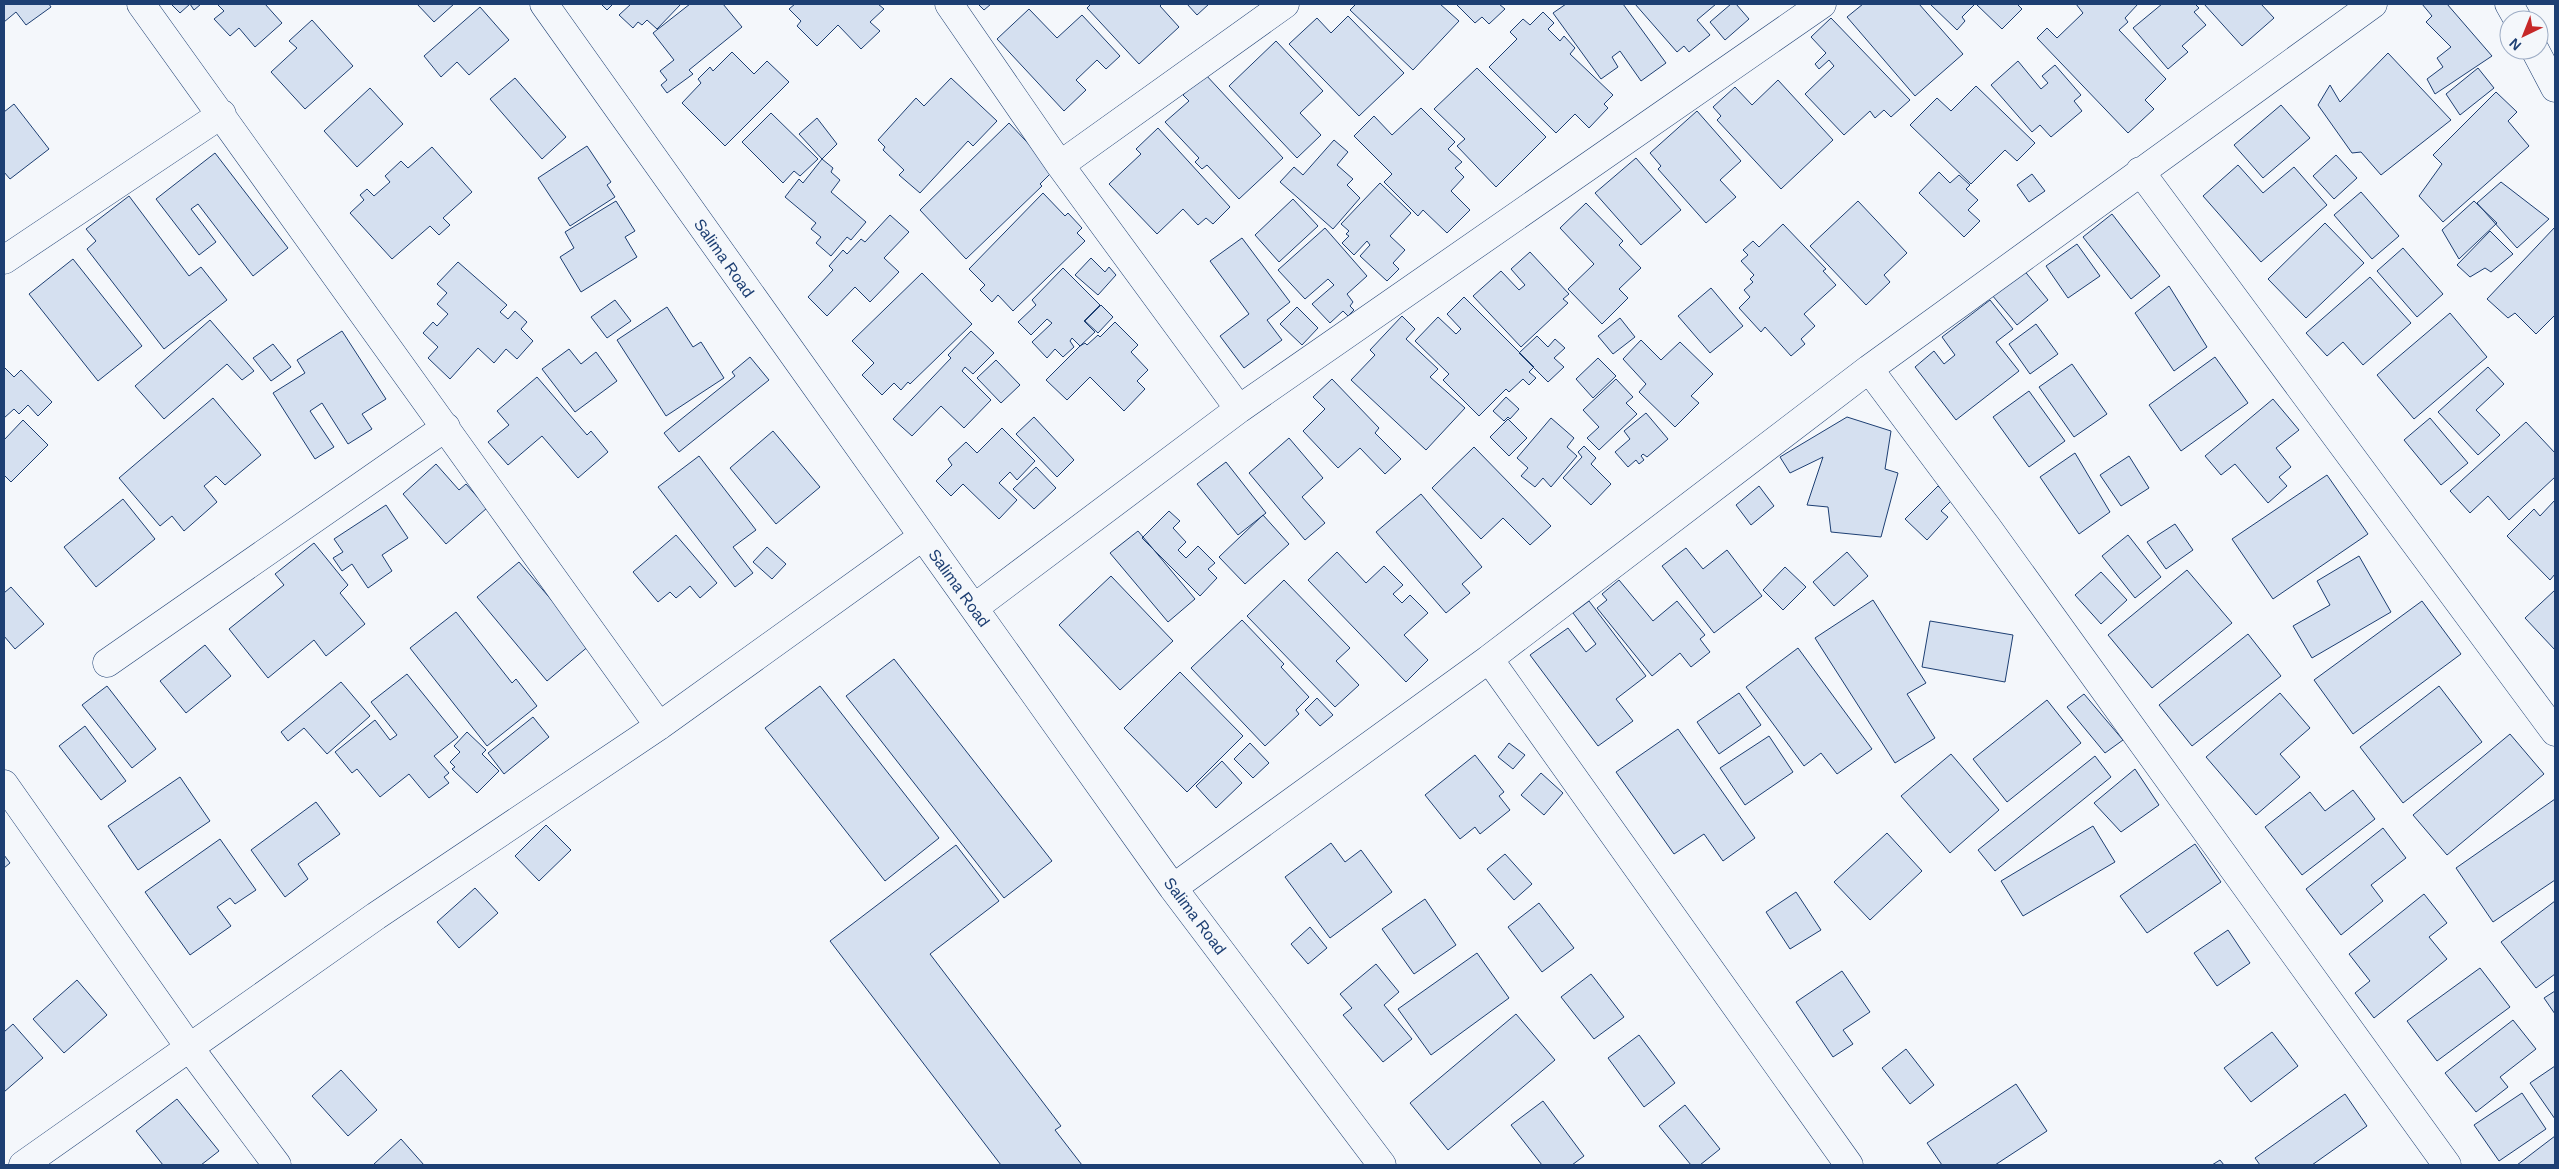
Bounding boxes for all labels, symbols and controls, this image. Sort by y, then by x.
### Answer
north arrow [2499,10,2549,60]
text: N [2506,35,2524,54]
street label: Salima Road [691,216,757,300]
street label: Salima Road [925,546,993,630]
street label: Salima Road [1161,874,1229,958]

